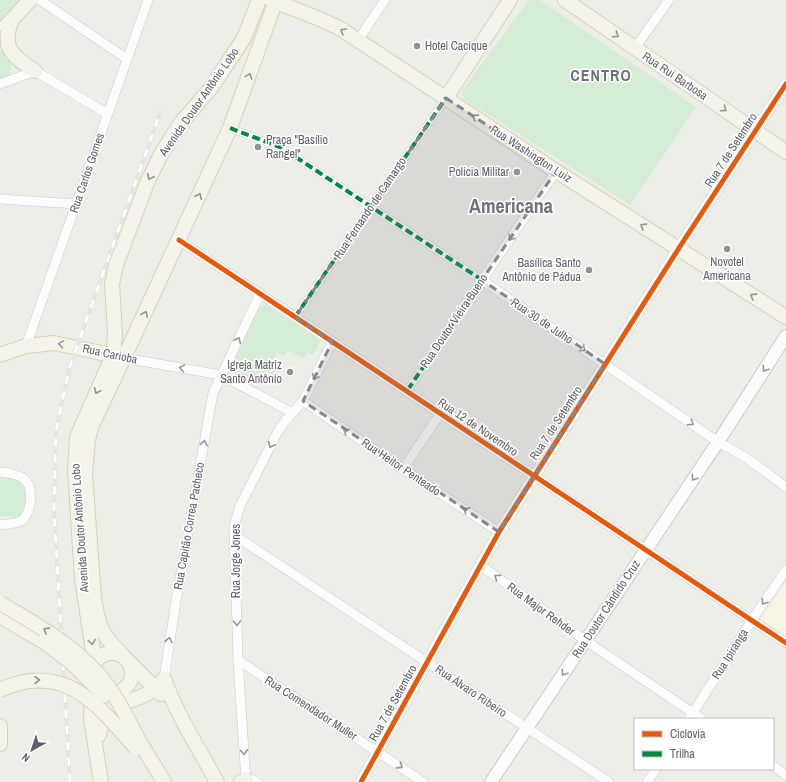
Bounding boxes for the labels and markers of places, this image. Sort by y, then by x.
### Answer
place label: Hotel Cacique [425,38,487,54]
marker: Hotel Cacique [412,41,422,51]
place label: Praça "Basílio Rangel" [266,132,328,162]
marker: Praça "Basílio Rangel" [253,142,263,152]
place label: Polícia Militar [449,164,510,180]
marker: Polícia Militar [512,167,522,177]
marker: Novotel Americana [722,244,732,254]
place label: Novotel Americana [702,254,751,284]
place label: Basílica Santo Antônio de Pádua [501,255,582,285]
marker: Basílica Santo Antônio de Pádua [584,265,594,275]
place label: Igreja Matriz Santo Antônio [220,357,282,387]
marker: Igreja Matriz Santo Antônio [285,367,295,377]

